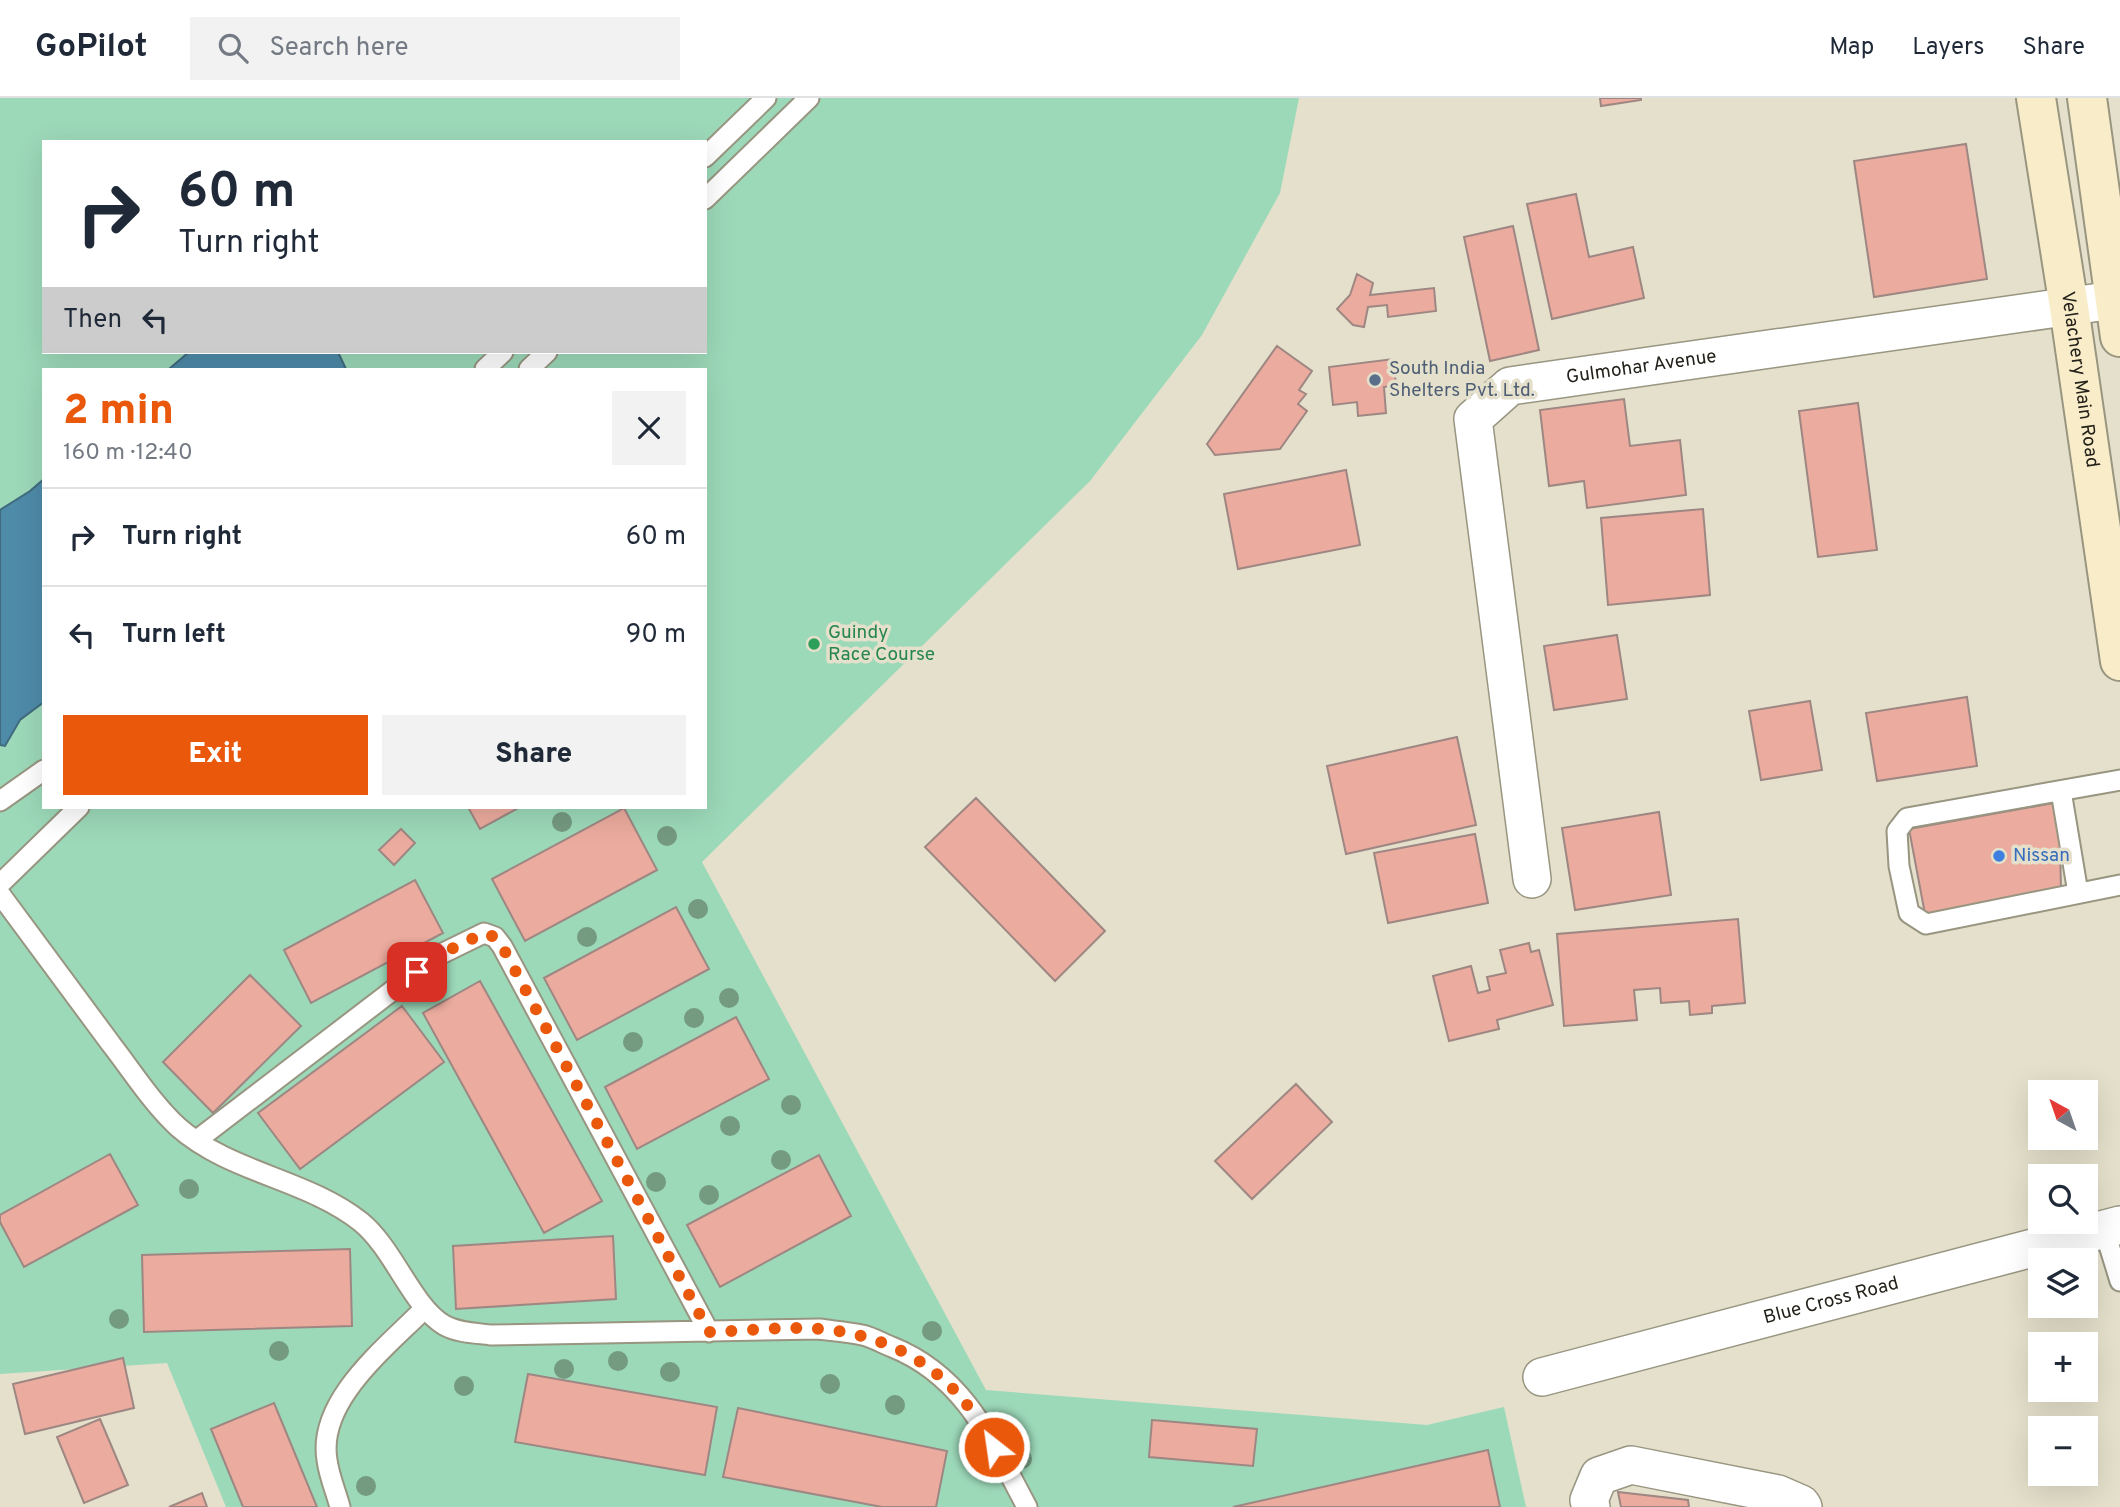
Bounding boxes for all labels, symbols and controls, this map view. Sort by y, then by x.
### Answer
search box [190,17,680,80]
text: GoPilot [35,27,148,69]
icon: search [214,29,252,67]
text: Search here [270,32,408,65]
text: Map [1829,33,1874,63]
text: Layers [1912,33,1984,63]
text: Share [2022,33,2085,63]
text: 60 m [178,163,296,225]
icon: right [63,168,154,259]
text: Turn right [178,224,320,264]
street label: Velachery Main Road [2055,290,2104,469]
icon: left [136,301,174,339]
text: Then [63,304,122,337]
street label: Gulmohar Avenue [1565,345,1718,390]
place label: South India Shelters Pvt. Ltd. [1389,357,1535,403]
marker: South India Shelters Pvt. Ltd. [1367,372,1383,388]
text: 2 min [63,386,174,439]
button: close [612,391,686,465]
text: 160 m · 12:40 [63,439,193,468]
icon: right [63,518,101,556]
text: Turn right [122,521,242,554]
text: 60 m [626,521,686,554]
icon: left [63,616,101,654]
text: Turn left [122,619,226,652]
text: 90 m [626,619,686,652]
place label: Guindy Race Course [828,621,935,667]
marker: Guindy Race Course [806,636,822,652]
button: Exit [63,715,368,795]
button: Share [382,715,686,795]
place label: Nissan [2013,844,2070,868]
marker: Nissan [1991,848,2007,864]
pin [387,942,447,1002]
icon: arrive [398,953,436,991]
north arrow [2028,1080,2098,1150]
map controls [2028,1080,2098,1486]
button: search [2028,1164,2098,1234]
button: layers [2028,1248,2098,1318]
street label: Blue Cross Road [1761,1272,1901,1330]
button: + [2028,1332,2098,1402]
position arrow [957,1410,1031,1484]
button: − [2028,1416,2098,1486]

